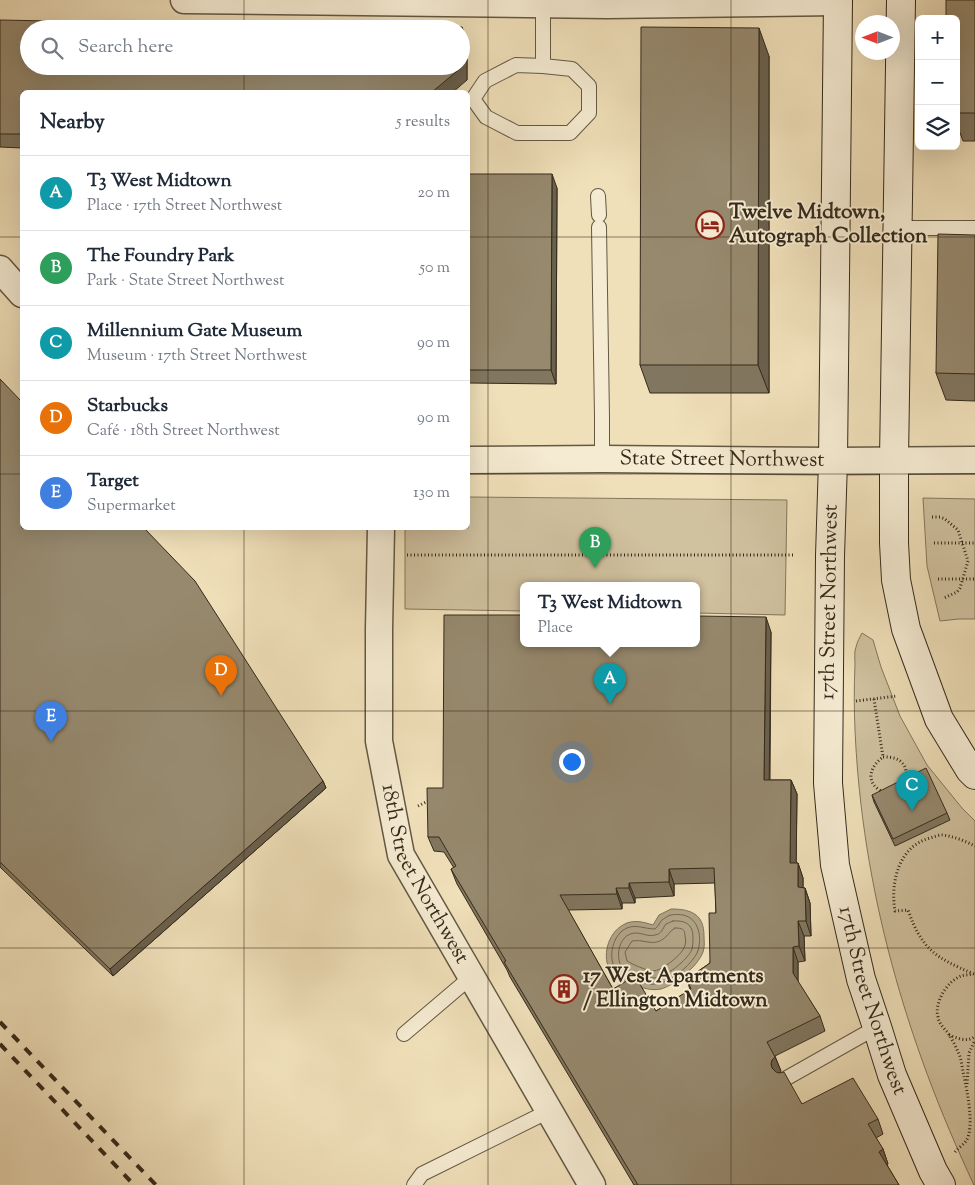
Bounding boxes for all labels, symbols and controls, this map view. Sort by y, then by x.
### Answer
north arrow [855,15,900,60]
map controls [915,15,960,150]
button: + [915,15,960,60]
search box [20,20,470,75]
icon: search [38,34,66,62]
text: Search here [78,34,173,61]
button: − [915,60,960,105]
button: layers [915,105,960,150]
text: Nearby [40,108,105,138]
text: 5 results [396,111,450,134]
text: T3 West Midtown [87,168,232,195]
text: A [50,182,63,205]
text: 20 m [417,182,450,205]
text: Place · 17th Street Northwest [87,195,282,218]
place label: Twelve Midtown, Autograph Collection [729,198,928,252]
hotel icon: Twelve Midtown, Autograph Collection [695,210,725,240]
text: The Foundry Park [87,243,234,270]
text: B [51,257,61,280]
text: 50 m [419,257,450,280]
text: Park · State Street Northwest [87,270,284,293]
text: Millennium Gate Museum [87,318,302,345]
text: C [50,332,62,355]
text: 90 m [417,332,450,355]
text: Museum · 17th Street Northwest [87,345,307,368]
text: Starbucks [87,393,168,420]
text: D [50,407,62,430]
text: 90 m [417,407,450,430]
text: Café · 18th Street Northwest [87,420,280,443]
street label: State Street Northwest [619,444,825,476]
text: Target [87,468,139,495]
text: E [51,482,61,505]
text: 130 m [413,482,450,505]
text: Supermarket [87,495,176,518]
street label: 17th Street Northwest [813,504,847,700]
pin: B [579,527,611,568]
popup [520,582,700,647]
text: T3 West Midtown [538,590,682,617]
text: Place [538,617,573,640]
pin: D [205,655,237,696]
pin: A [594,663,626,704]
pin: E [35,701,67,742]
your location [559,749,585,775]
pin: C [896,770,928,811]
street label: 18th Street Northwest [373,781,476,970]
street label: 17th Street Northwest [830,903,914,1100]
place label: 17 West Apartments / Ellington Midtown [583,962,768,1016]
building icon: 17 West Apartments / Ellington Midtown [549,974,579,1004]

